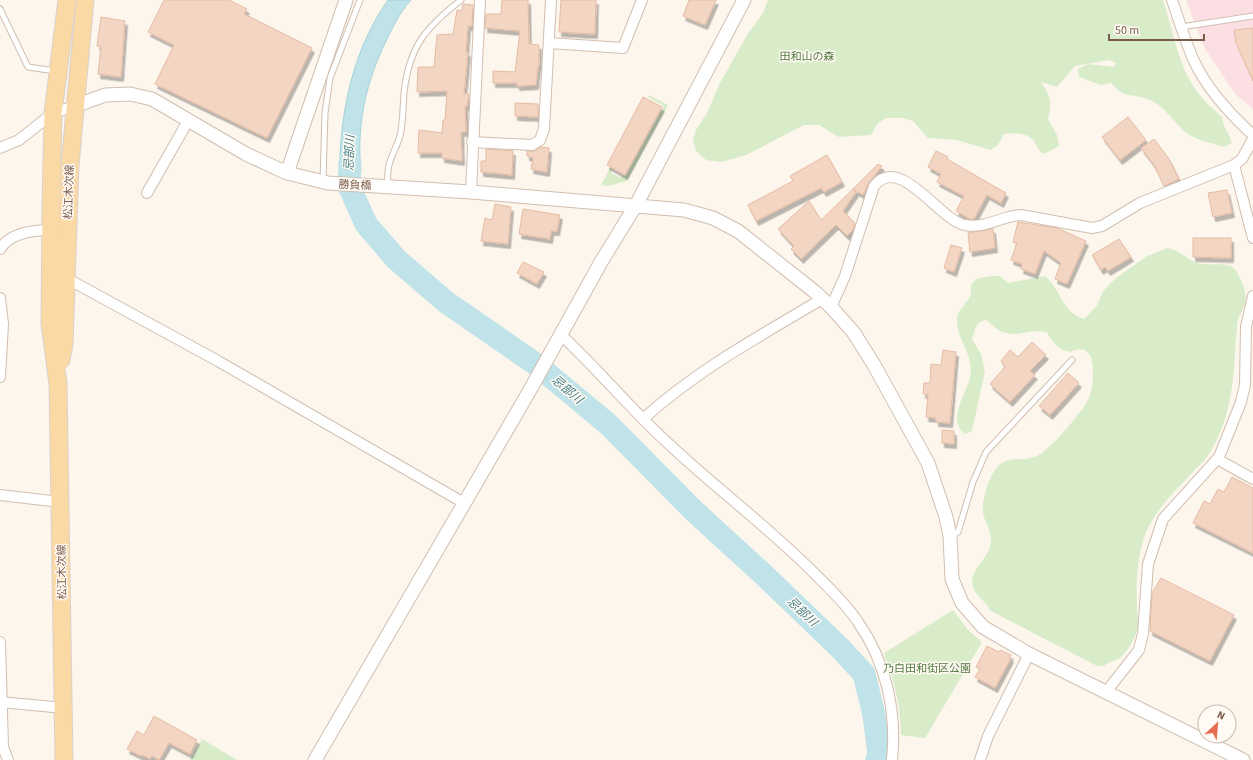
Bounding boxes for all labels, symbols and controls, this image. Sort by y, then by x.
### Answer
scale bar [1109,16,1204,42]
text: 50 m [1115,22,1139,39]
park label: 田和山の森 [780,49,835,64]
water label: 忌部川 [341,133,359,171]
street label: 松江木次線 [61,164,77,220]
street label: 勝負橋 [338,177,372,193]
water label: 忌部川 [548,372,588,409]
street label: 松江木次線 [54,544,70,600]
water label: 忌部川 [783,594,822,632]
park label: 乃白田和街区公園 [883,661,971,676]
north arrow [1197,704,1237,744]
text: N [1215,707,1228,724]

